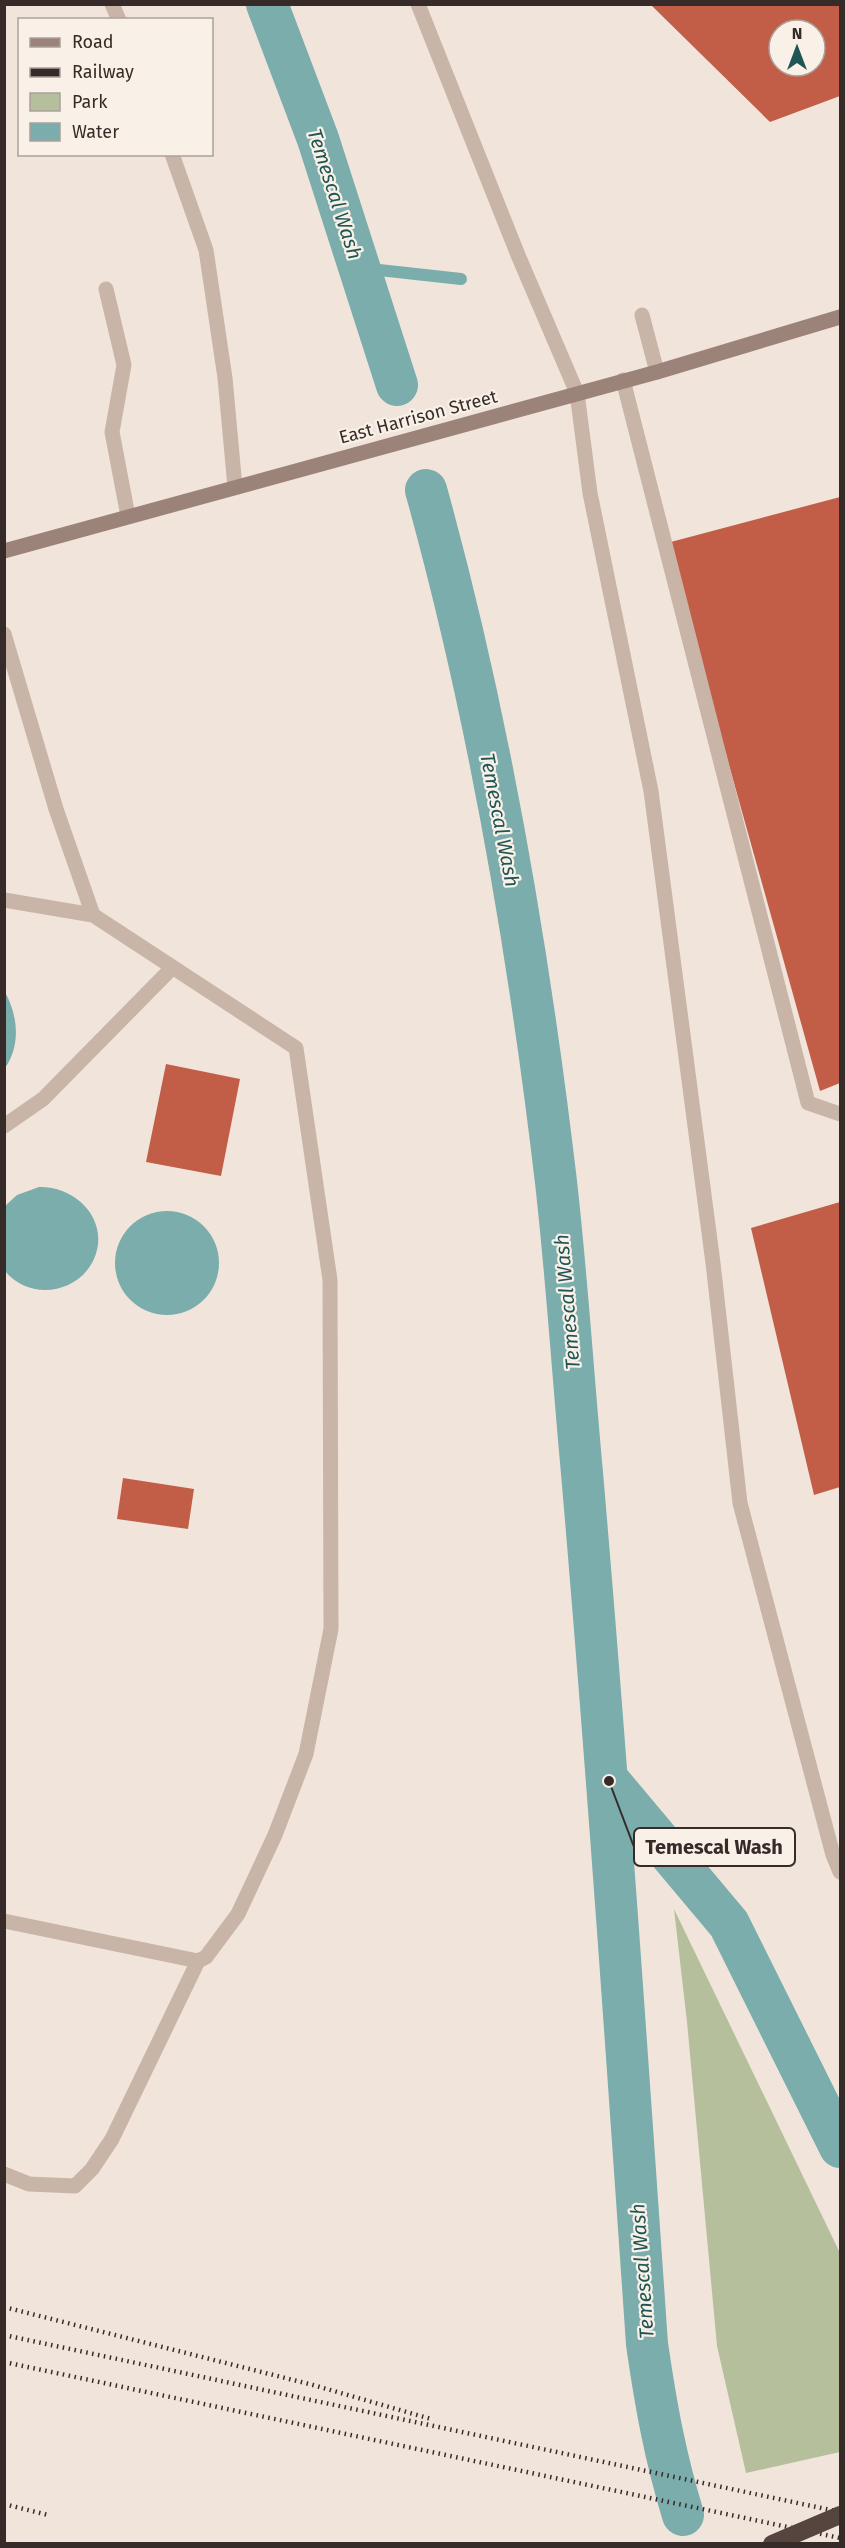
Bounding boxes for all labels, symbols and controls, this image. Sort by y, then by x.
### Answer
legend [18,18,213,156]
north arrow [767,18,827,78]
text: N [792,24,802,43]
text: Road [72,31,114,53]
text: Railway [72,61,134,83]
text: Park [72,91,108,113]
text: Water [72,121,119,143]
water label: Temescal Wash [303,126,367,262]
street label: East Harrison Street [337,385,500,449]
water label: Temescal Wash [475,751,525,889]
water label: Temescal Wash [549,1233,585,1371]
callout: Temescal Wash [634,1828,795,1866]
text: Temescal Wash [645,1835,783,1859]
water label: Temescal Wash [625,2202,659,2340]

